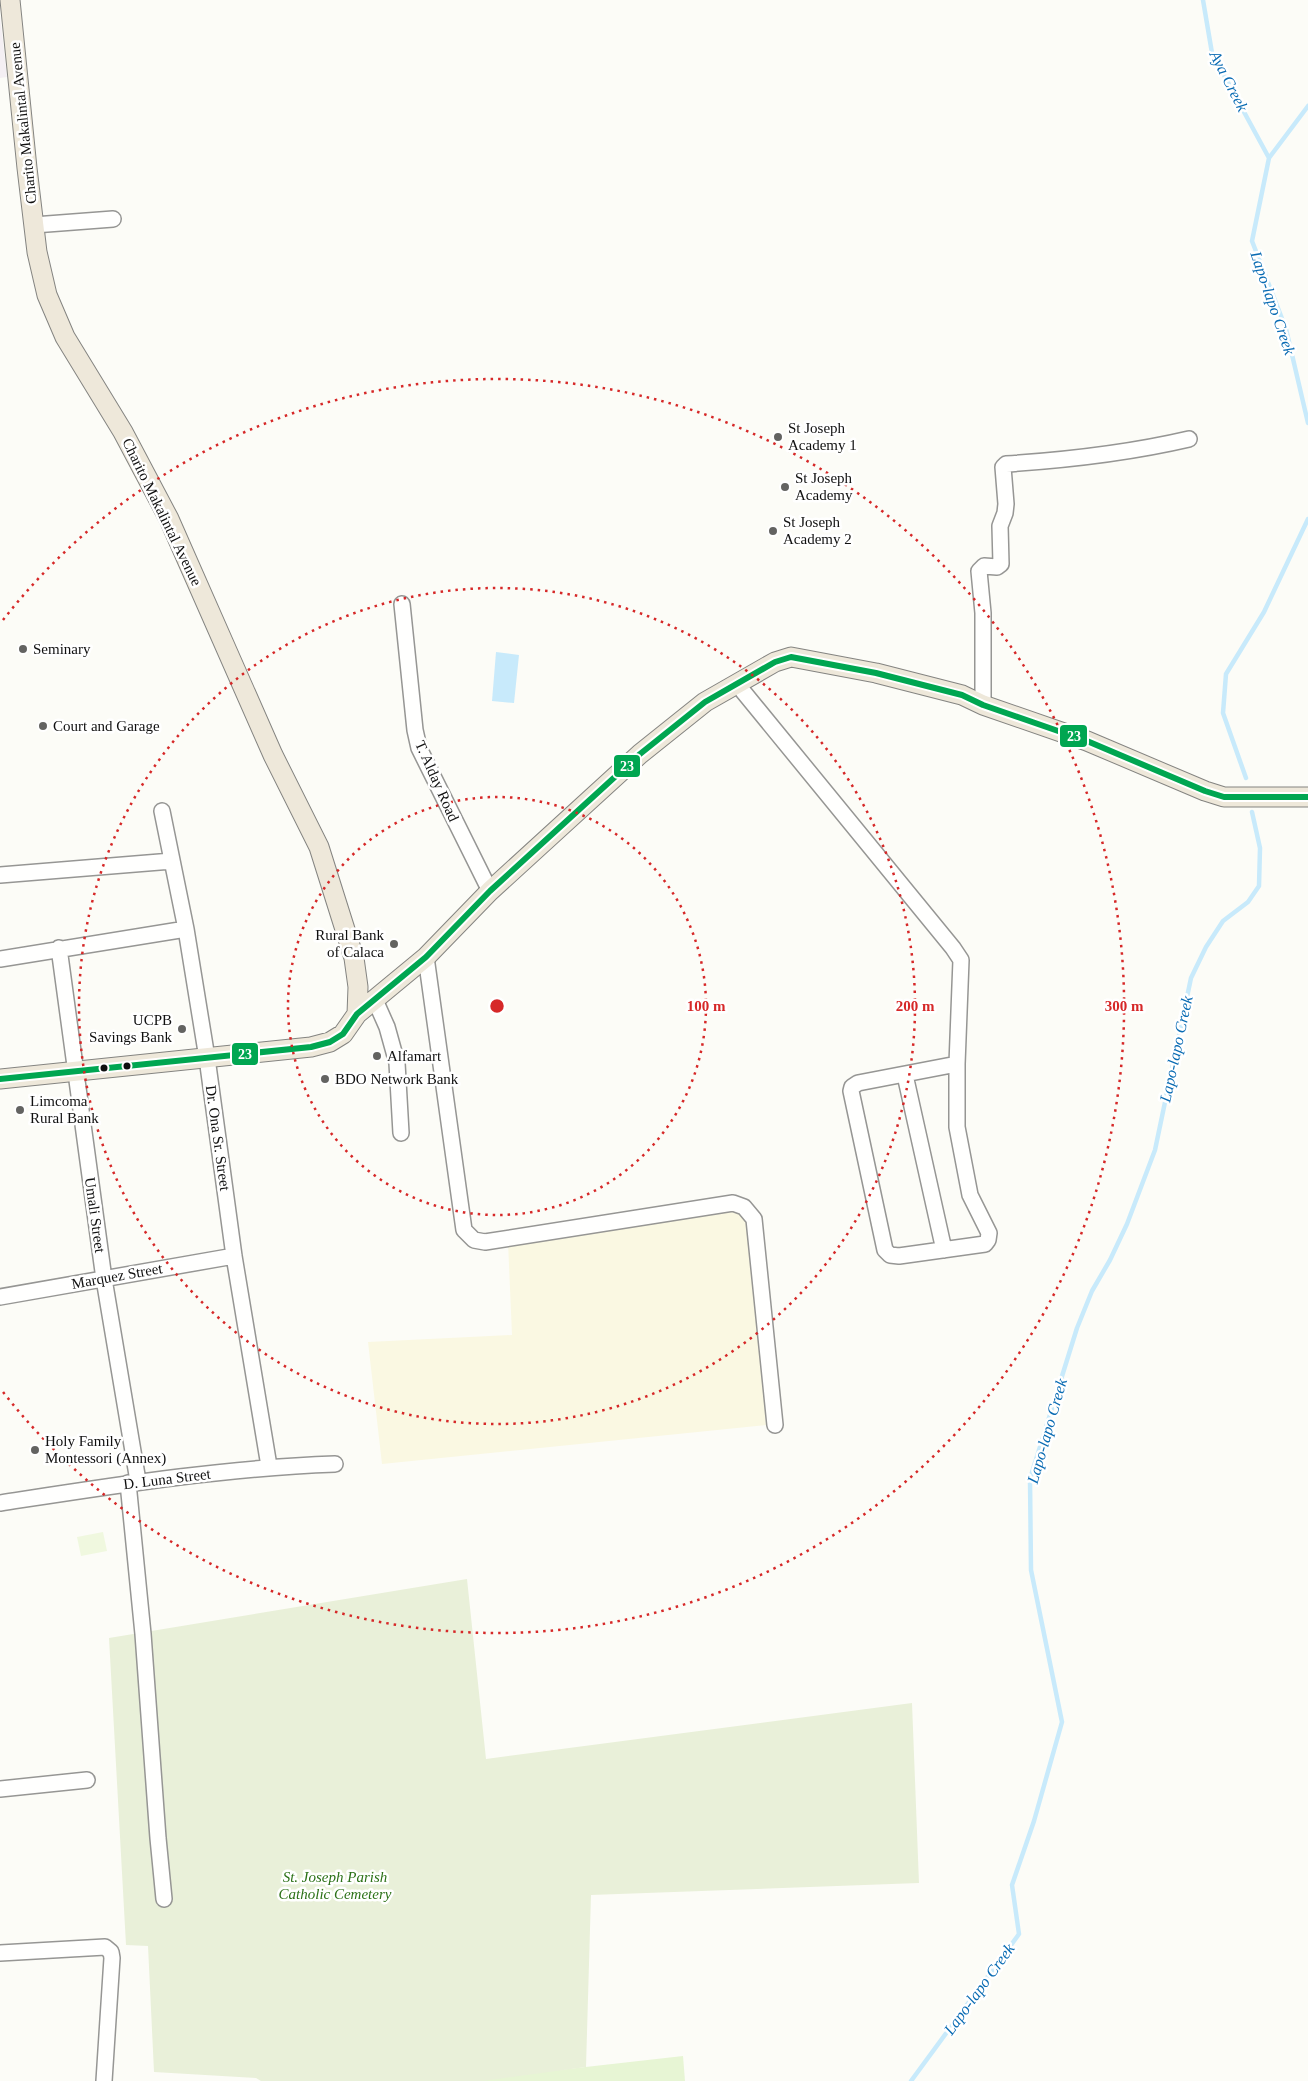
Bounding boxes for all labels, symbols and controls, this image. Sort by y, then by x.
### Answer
street label: Charito Makalintal Avenue [7,41,39,204]
water label: Aya Creek [1205,47,1252,115]
water label: Lapo-lapo Creek [1246,248,1299,358]
place label: St Joseph Academy 1 [788,420,857,453]
marker: St Joseph Academy 1 [772,431,784,443]
street label: Charito Makalintal Avenue [119,436,205,589]
place label: St Joseph Academy [795,470,853,503]
marker: St Joseph Academy [779,481,791,493]
place label: St Joseph Academy 2 [783,514,852,547]
marker: St Joseph Academy 2 [767,525,779,537]
place label: Seminary [33,641,91,657]
marker: Seminary [17,643,29,655]
place label: Court and Garage [53,718,160,734]
marker: Court and Garage [37,720,49,732]
line badge: 23 [1059,724,1088,748]
text: 23 [1067,729,1081,744]
street label: T. Alday Road [412,738,462,824]
line badge: 23 [613,754,641,778]
text: 23 [620,759,634,774]
place label: Rural Bank of Calaca [315,927,384,960]
marker: Rural Bank of Calaca [388,938,400,950]
water label: Lapo-lapo Creek [1156,993,1197,1105]
centre of rings [488,997,506,1015]
text: 100 m [687,998,726,1014]
text: 200 m [896,998,935,1014]
text: 300 m [1105,998,1144,1014]
place label: UCPB Savings Bank [89,1012,172,1045]
marker: UCPB Savings Bank [176,1023,188,1035]
line badge: 23 [231,1042,259,1066]
text: 23 [238,1047,252,1062]
place label: Alfamart [387,1048,442,1064]
marker: Alfamart [371,1050,383,1062]
unlabelled marker [122,1061,132,1071]
unlabelled marker [99,1063,109,1073]
place label: BDO Network Bank [335,1071,459,1087]
marker: BDO Network Bank [319,1073,331,1085]
street label: Dr. Ona Sr. Street [203,1084,233,1193]
place label: Limcoma Rural Bank [30,1093,99,1126]
marker: Limcoma Rural Bank [14,1104,26,1116]
street label: Umali Street [82,1176,108,1255]
street label: Marquez Street [70,1260,165,1292]
water label: Lapo-lapo Creek [1024,1376,1071,1487]
place label: Holy Family Montessori (Annex) [45,1433,166,1467]
marker: Holy Family Montessori (Annex) [29,1444,41,1456]
street label: D. Luna Street [122,1466,212,1492]
park label: St. Joseph Parish Catholic Cemetery [279,1869,392,1902]
water label: Lapo-lapo Creek [940,1939,1019,2039]

